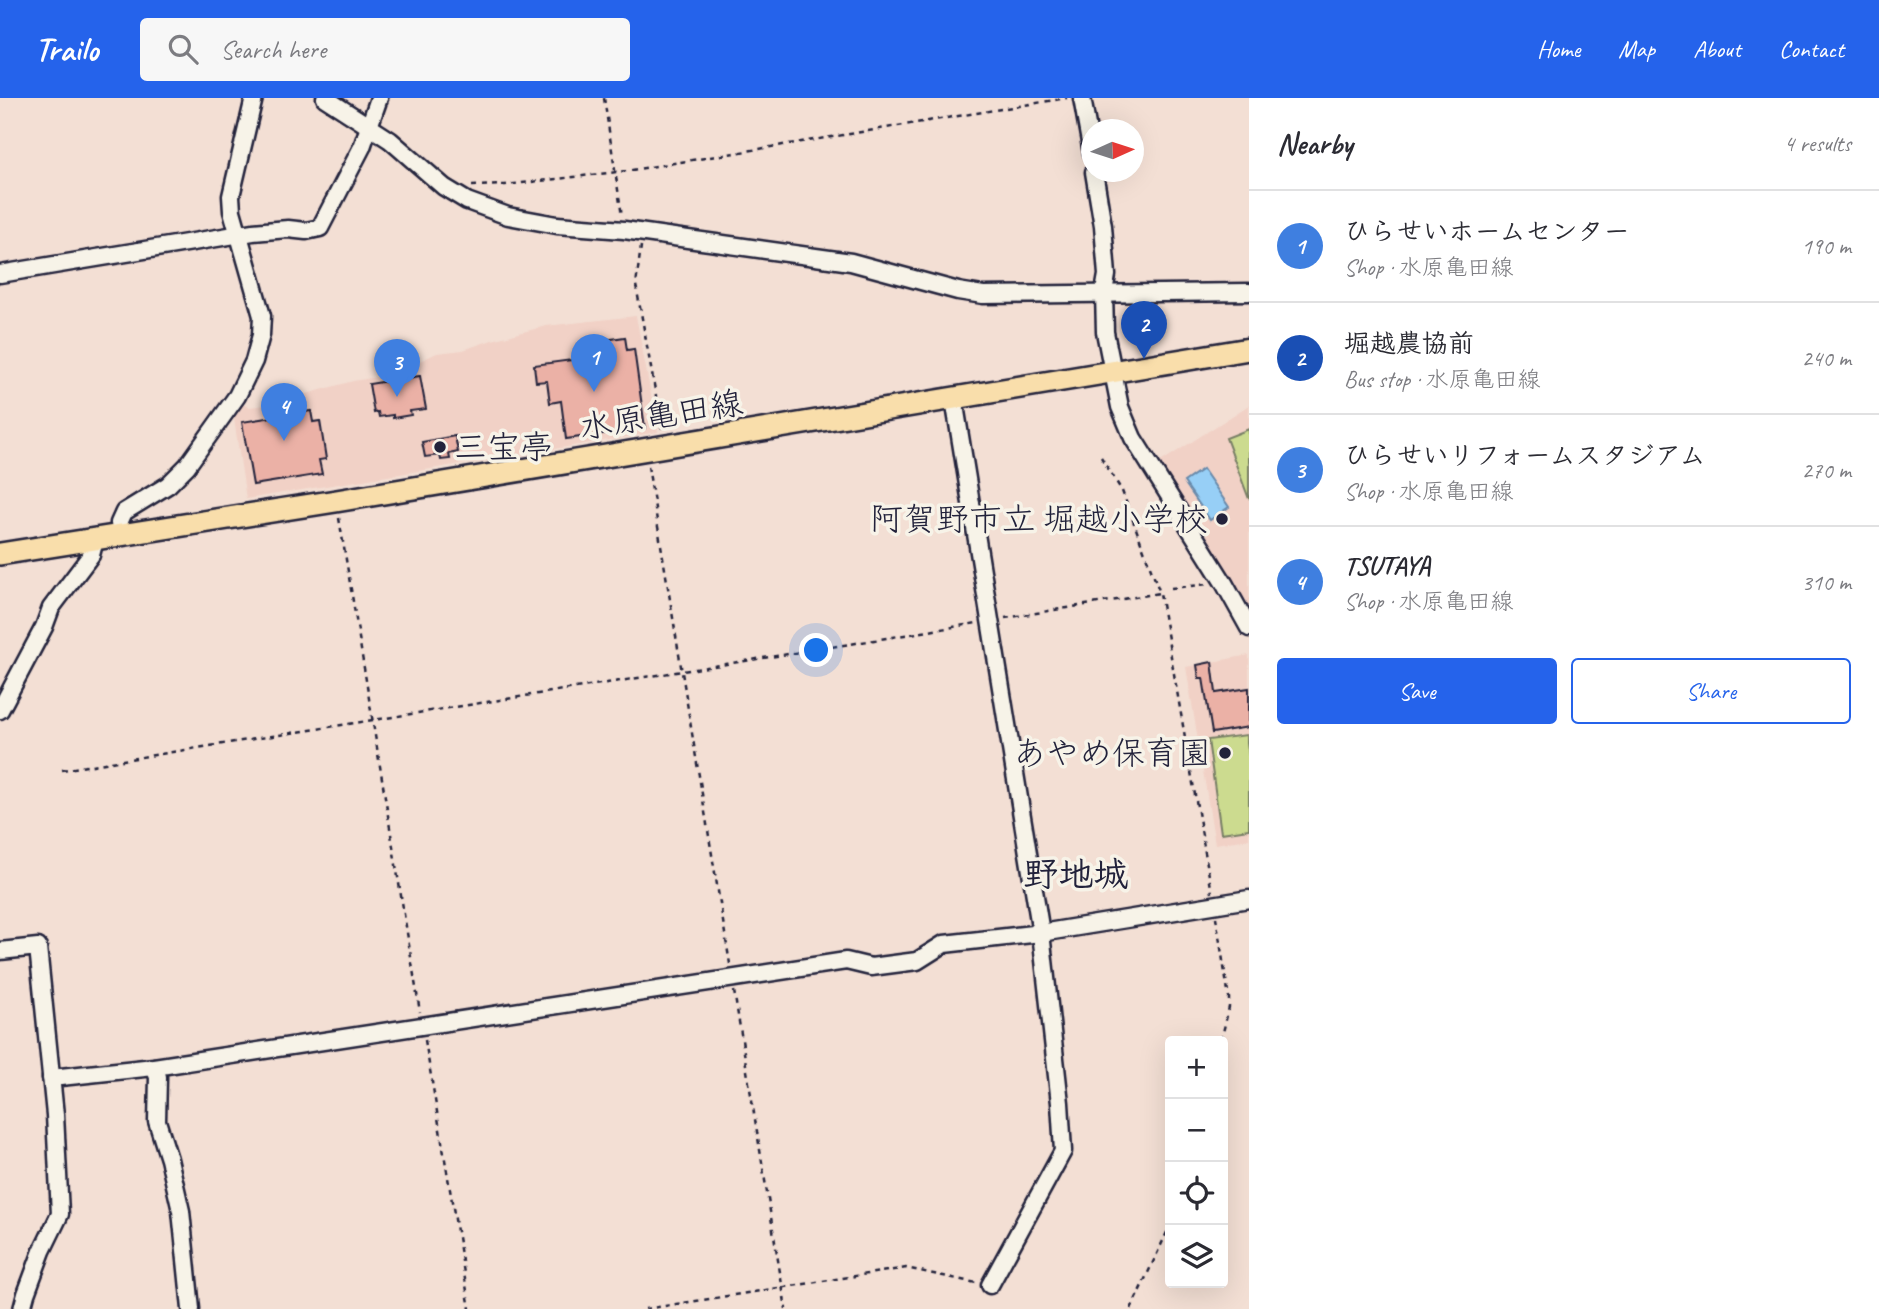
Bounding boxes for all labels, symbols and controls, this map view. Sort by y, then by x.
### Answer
search box [140,18,630,81]
text: Trailo [35,28,98,70]
icon: search [164,30,202,68]
text: Search here [220,33,326,66]
text: Home [1537,34,1580,64]
text: Map [1618,34,1655,64]
text: About [1693,34,1741,64]
text: Contact [1779,34,1844,64]
north arrow [1081,119,1144,182]
text: Nearby [1277,125,1353,163]
text: 4 results [1784,129,1851,158]
text: ひらせいホームセンター [1344,215,1629,248]
text: 1 [1295,232,1305,261]
text: 190 m [1802,232,1851,261]
text: Shop · 水原亀田線 [1344,253,1514,282]
pin: 2 [1121,301,1167,359]
text: 堀越農協前 [1344,327,1474,360]
pin: 1 [571,334,617,392]
pin: 3 [374,339,420,397]
text: 2 [1295,344,1305,373]
text: 240 m [1802,344,1851,373]
text: Bus stop · 水原亀田線 [1344,365,1541,394]
street label: 水原亀田線 [576,381,746,449]
pin: 4 [261,383,307,441]
place label: 三宝亭 [454,426,553,468]
marker: 三宝亭 [432,439,448,455]
text: ひらせいリフォームスタジアム [1344,439,1705,472]
text: 3 [1295,456,1305,485]
text: 270 m [1802,456,1851,485]
text: Shop · 水原亀田線 [1344,477,1514,506]
place label: 阿賀野市立 堀越小学校 [870,498,1208,540]
marker: 阿賀野市立 堀越小学校 [1214,511,1230,527]
text: TSUTAYA [1344,549,1430,582]
text: 4 [1295,568,1305,597]
text: 310 m [1802,568,1851,597]
text: Shop · 水原亀田線 [1344,587,1514,616]
your location [799,633,833,667]
button: Save [1277,658,1557,724]
button: Share [1571,658,1851,724]
place label: あやめ保育園 [1013,732,1211,774]
marker: あやめ保育園 [1217,745,1233,761]
district label: 野地城 [1023,852,1129,897]
map controls [1165,1036,1228,1288]
button: + [1165,1036,1228,1099]
button: − [1165,1099,1228,1162]
button: locate [1165,1162,1228,1225]
button: layers [1165,1225,1228,1288]

